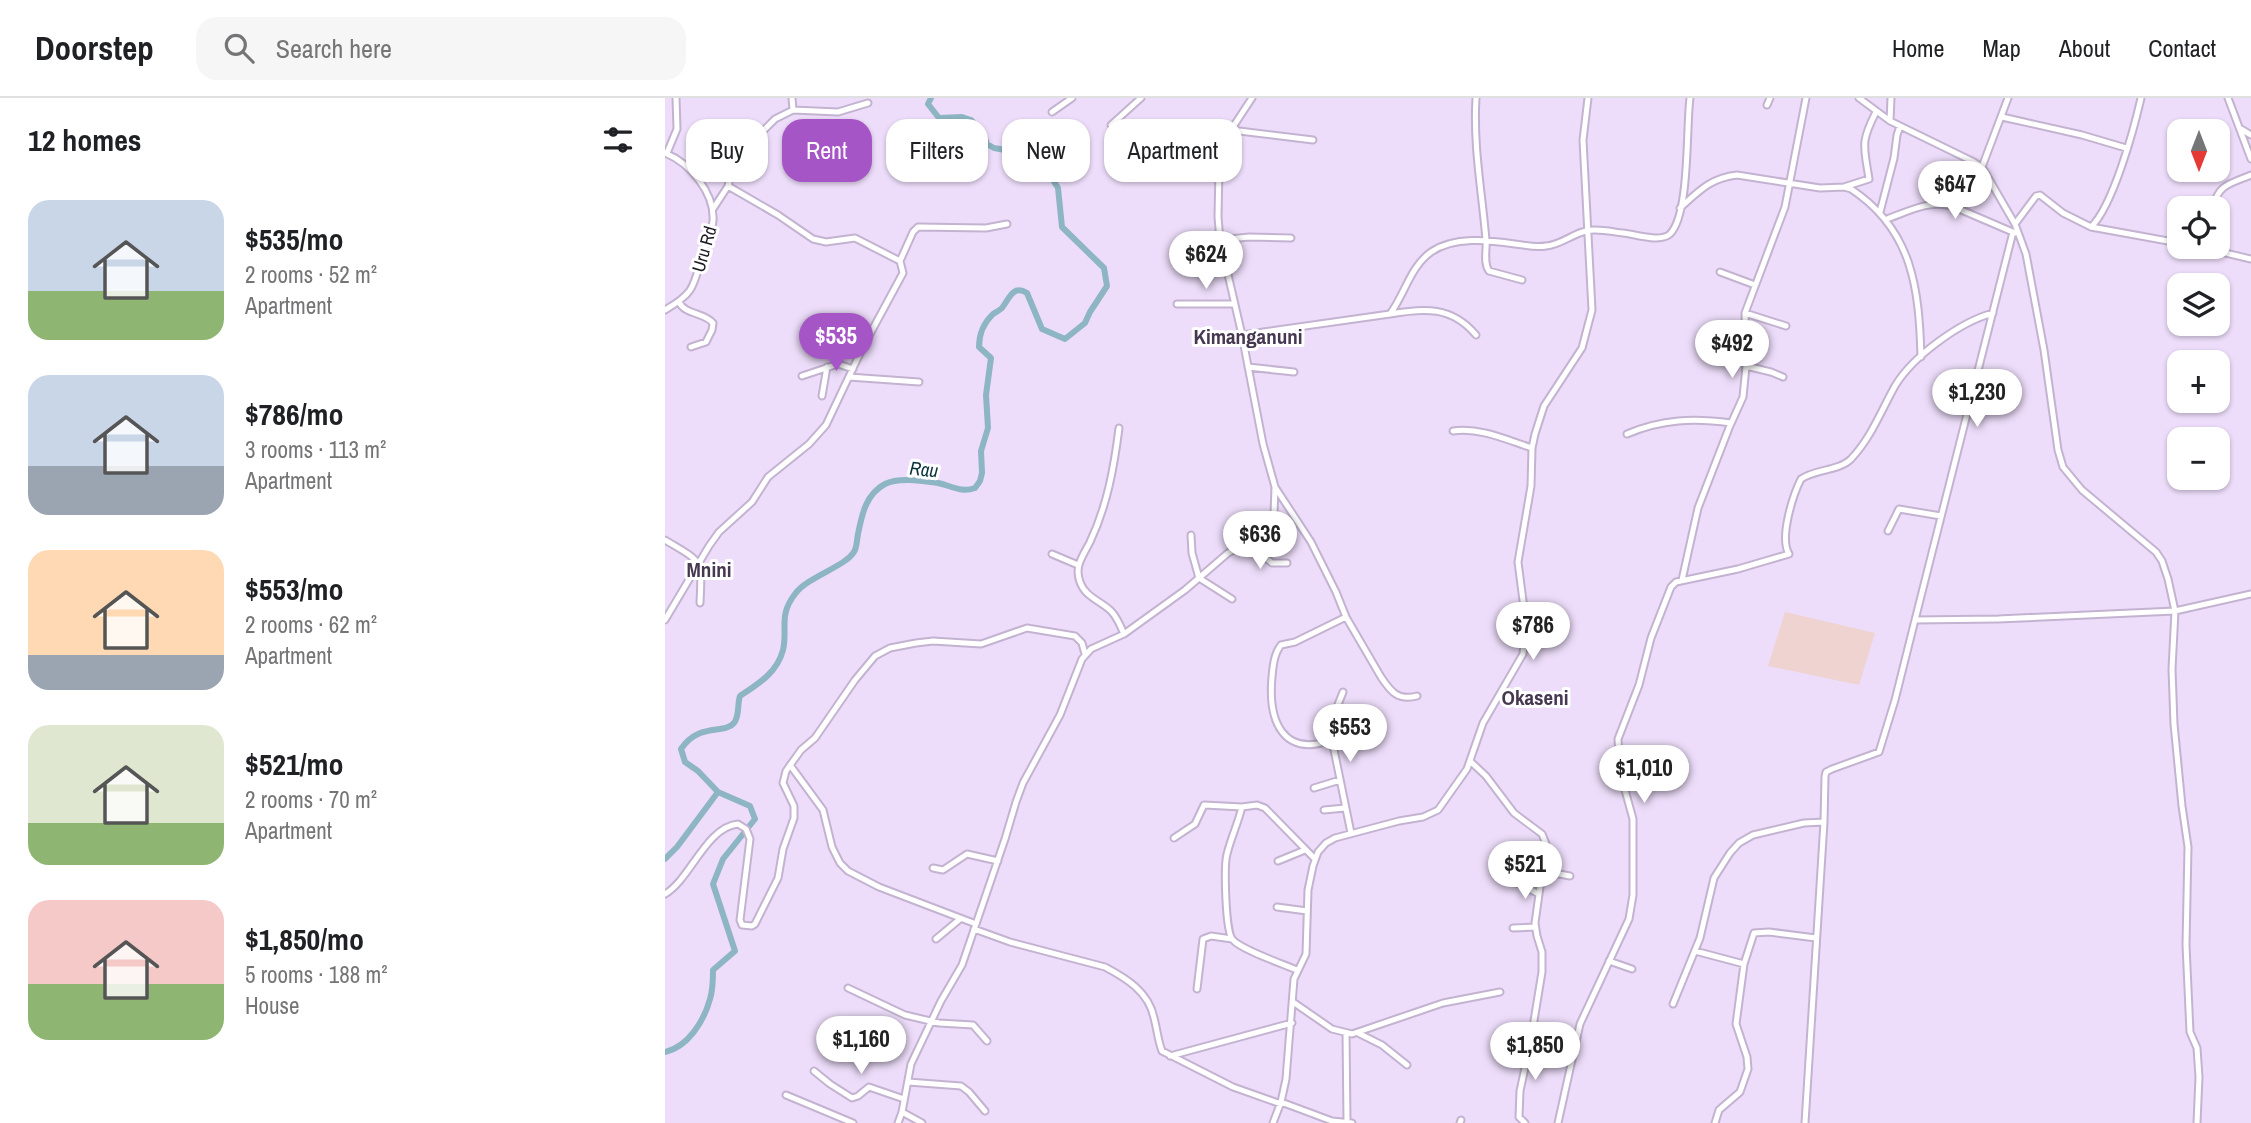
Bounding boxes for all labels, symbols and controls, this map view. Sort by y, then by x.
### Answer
search box [196,17,686,80]
text: Doorstep [35,26,154,70]
icon: search [220,29,258,67]
text: Search here [276,31,392,66]
text: Home [1892,32,1944,64]
text: Map [1982,32,2021,64]
text: About [2059,32,2110,64]
text: Contact [2148,32,2216,64]
chip: Buy [686,119,768,182]
chip: Rent [782,119,872,182]
chip: Filters [886,119,988,182]
chip: New [1002,119,1090,182]
chip: Apartment [1104,119,1242,182]
north arrow [2167,119,2229,182]
map controls [2167,119,2230,490]
text: 12 homes [28,120,142,160]
icon: filters [599,121,637,159]
pin: $647 [1914,162,1996,221]
text: $647 [1934,168,1976,199]
button: locate [2167,196,2230,259]
text: $535/mo [245,219,343,259]
street label: Uru Rd [686,223,722,275]
icon: home [84,228,168,312]
pin: $624 [1165,232,1247,291]
text: $624 [1185,238,1227,269]
text: 2 rooms · 52 m² [245,259,377,290]
button: layers [2167,273,2230,336]
text: Apartment [245,290,332,321]
pin: $535 [795,314,877,373]
text: $535 [815,320,857,351]
pin: $492 [1691,320,1773,380]
district label: Kimanganuni [1193,322,1303,351]
text: $492 [1711,327,1753,358]
button: + [2167,350,2230,413]
pin: $1,230 [1920,370,2034,429]
text: $1,230 [1948,376,2006,407]
text: $786/mo [245,394,343,434]
icon: home [84,403,168,487]
button: − [2167,427,2230,490]
text: 3 rooms · 113 m² [245,434,386,465]
water label: Rau [908,455,940,483]
text: Apartment [245,465,332,496]
pin: $636 [1219,512,1301,571]
text: $636 [1239,518,1281,549]
district label: Mnini [687,555,731,584]
text: $553/mo [245,569,343,609]
icon: home [84,578,168,662]
pin: $786 [1492,602,1574,662]
text: 2 rooms · 62 m² [245,609,377,640]
text: $786 [1512,609,1554,640]
text: Apartment [245,640,332,671]
district label: Okaseni [1501,683,1569,712]
pin: $553 [1309,704,1391,764]
text: $553 [1329,711,1371,742]
text: $521/mo [245,744,343,784]
pin: $1,010 [1587,746,1701,805]
text: $1,010 [1615,752,1673,783]
icon: home [84,753,168,837]
text: 2 rooms · 70 m² [245,784,377,815]
text: Apartment [245,815,332,846]
pin: $521 [1484,842,1566,901]
text: $521 [1504,848,1546,879]
text: $1,850/mo [245,919,364,959]
icon: home [84,928,168,1012]
text: 5 rooms · 188 m² [245,959,388,990]
text: House [245,990,300,1021]
pin: $1,160 [804,1016,918,1076]
text: $1,160 [832,1023,890,1054]
pin: $1,850 [1478,1023,1592,1082]
text: $1,850 [1506,1029,1564,1060]

